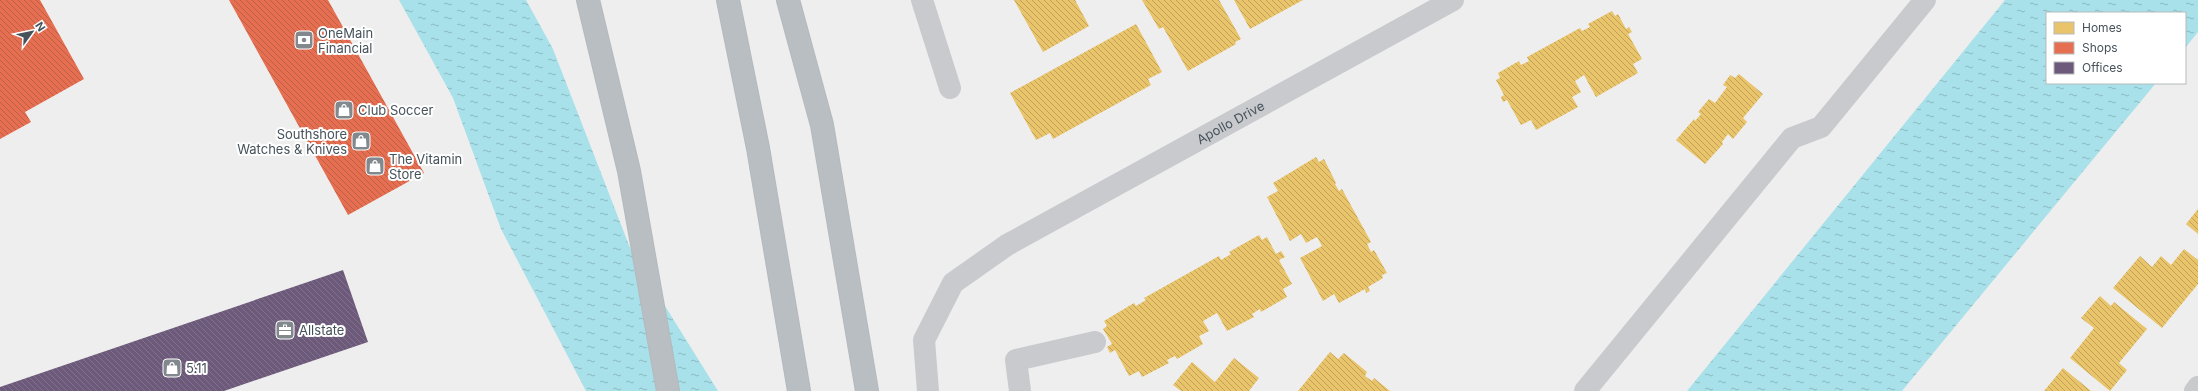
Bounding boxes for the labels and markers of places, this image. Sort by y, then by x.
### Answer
place label: OneMain Financial [318,25,373,56]
bank icon: OneMain Financial [293,29,315,51]
shop icon: Club Soccer [333,99,355,121]
place label: Club Soccer [358,102,434,118]
place label: Southshore Watches & Knives [237,126,347,157]
shop icon: Southshore Watches & Knives [350,130,372,152]
place label: The Vitamin Store [389,151,462,182]
shop icon: The Vitamin Store [364,155,386,177]
office icon: Allstate [274,319,296,341]
place label: Allstate [299,322,344,338]
shop icon: 5.11 [161,357,183,379]
place label: 5.11 [186,360,207,376]

